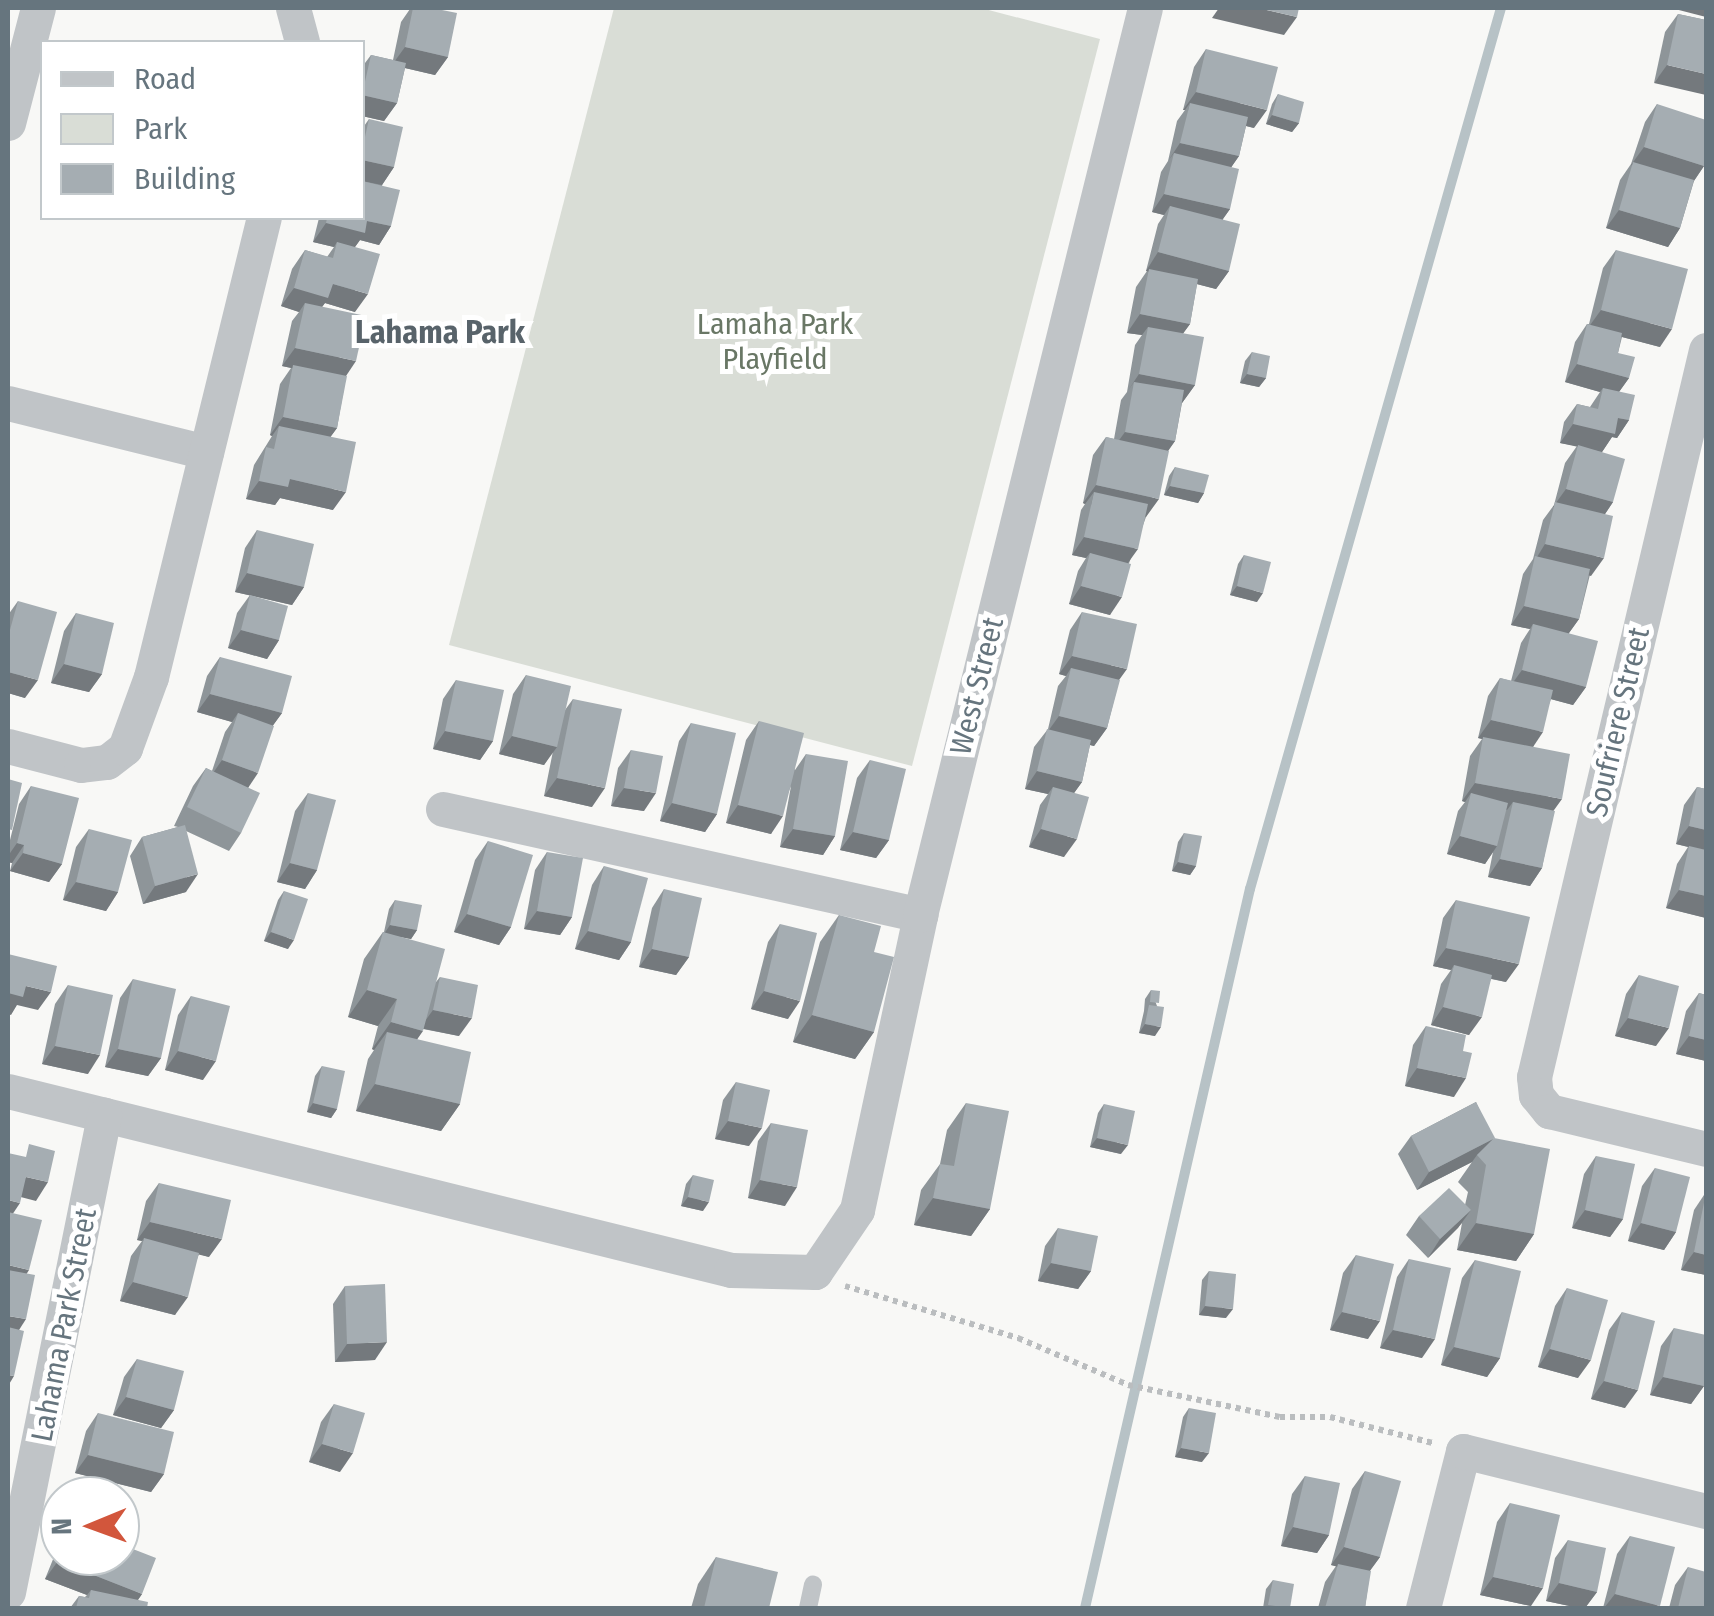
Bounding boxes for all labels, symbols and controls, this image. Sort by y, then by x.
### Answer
legend [40,40,365,220]
text: Road [134,61,196,97]
text: Park [134,111,187,147]
text: Building [134,161,235,197]
park label: Lamaha Park Playfield [697,306,853,376]
district label: Lahama Park [355,313,525,351]
street label: West Street [943,614,1011,758]
street label: Soufriere Street [1579,624,1657,820]
street label: Lahama Park Street [24,1205,104,1445]
north arrow [40,1476,140,1576]
text: N [45,1518,78,1535]

